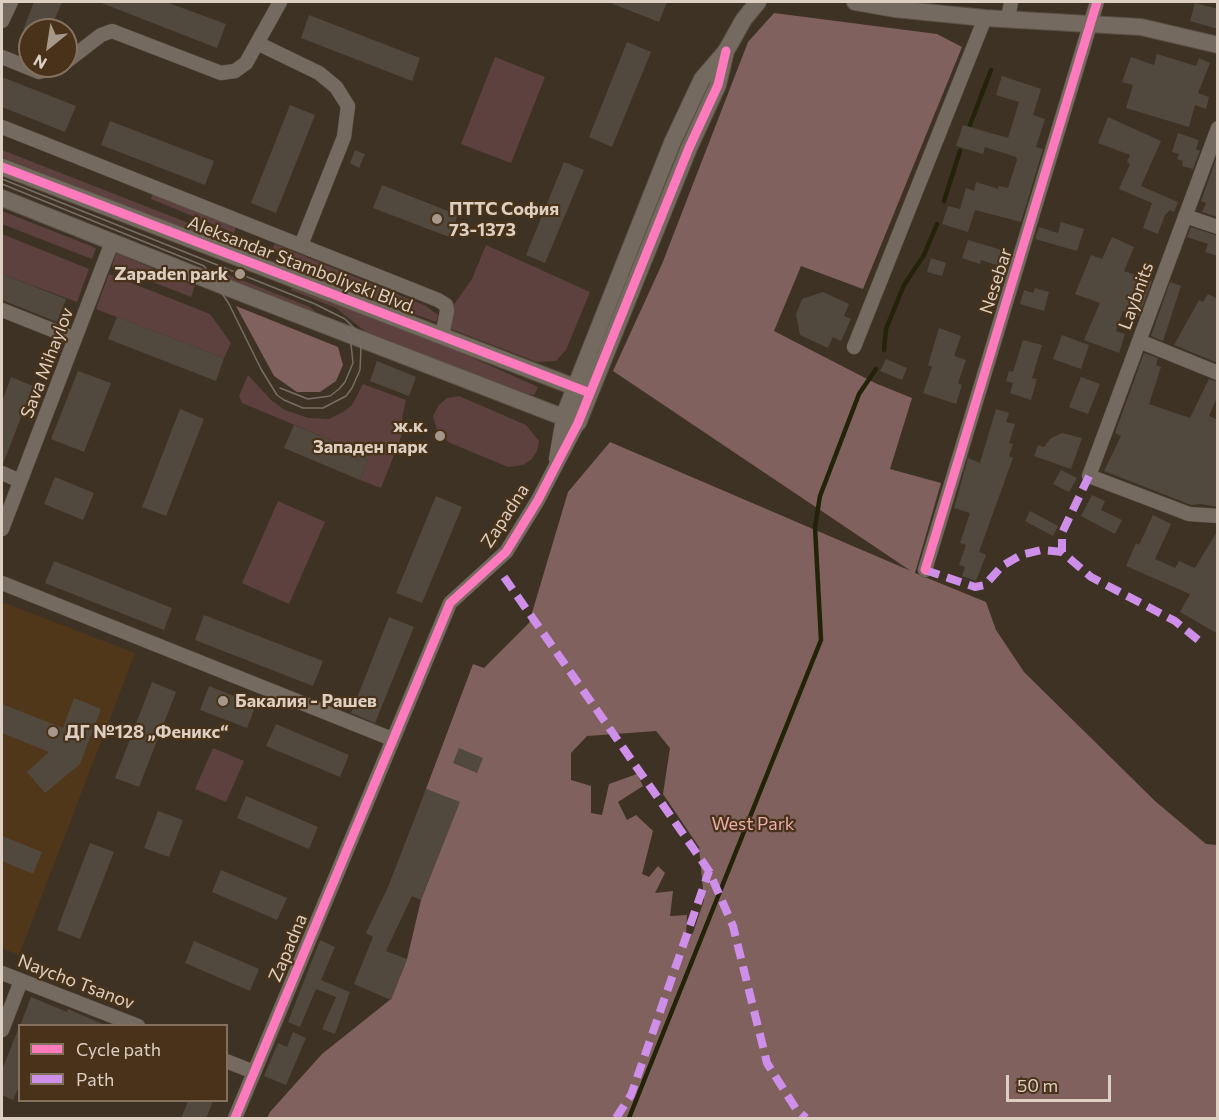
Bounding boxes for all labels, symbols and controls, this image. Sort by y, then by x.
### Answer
north arrow [18,18,78,78]
text: N [30,51,50,74]
place label: ПТТС София 73-1373 [449,198,559,240]
street label: Aleksandar Stamboliyski Blvd. [185,211,419,319]
marker: ПТТС София 73-1373 [430,212,444,226]
street label: Nesebar [975,245,1017,317]
street label: Laybnits [1114,259,1158,333]
place label: Zapaden park [114,263,228,285]
marker: Zapaden park [233,267,247,281]
street label: Sava Mihaylov [16,305,78,421]
place label: ж.к. Западен парк [313,415,428,458]
marker: ж.к. Западен парк [433,429,447,443]
street label: Zapadna [476,480,534,552]
place label: Бакалия - Рашев [235,690,377,712]
marker: Бакалия - Рашев [216,694,230,708]
place label: ДГ №128 „Феникс“ [65,721,229,743]
marker: ДГ №128 „Феникс“ [46,725,60,739]
park label: West Park [711,813,795,835]
street label: Zapadna [264,911,312,985]
street label: Naycho Tsanov [15,950,137,1014]
legend [18,1024,228,1102]
text: Cycle path [76,1038,161,1060]
scale bar [1009,1063,1114,1101]
text: Path [76,1068,114,1090]
text: 50 m [1017,1074,1058,1096]

